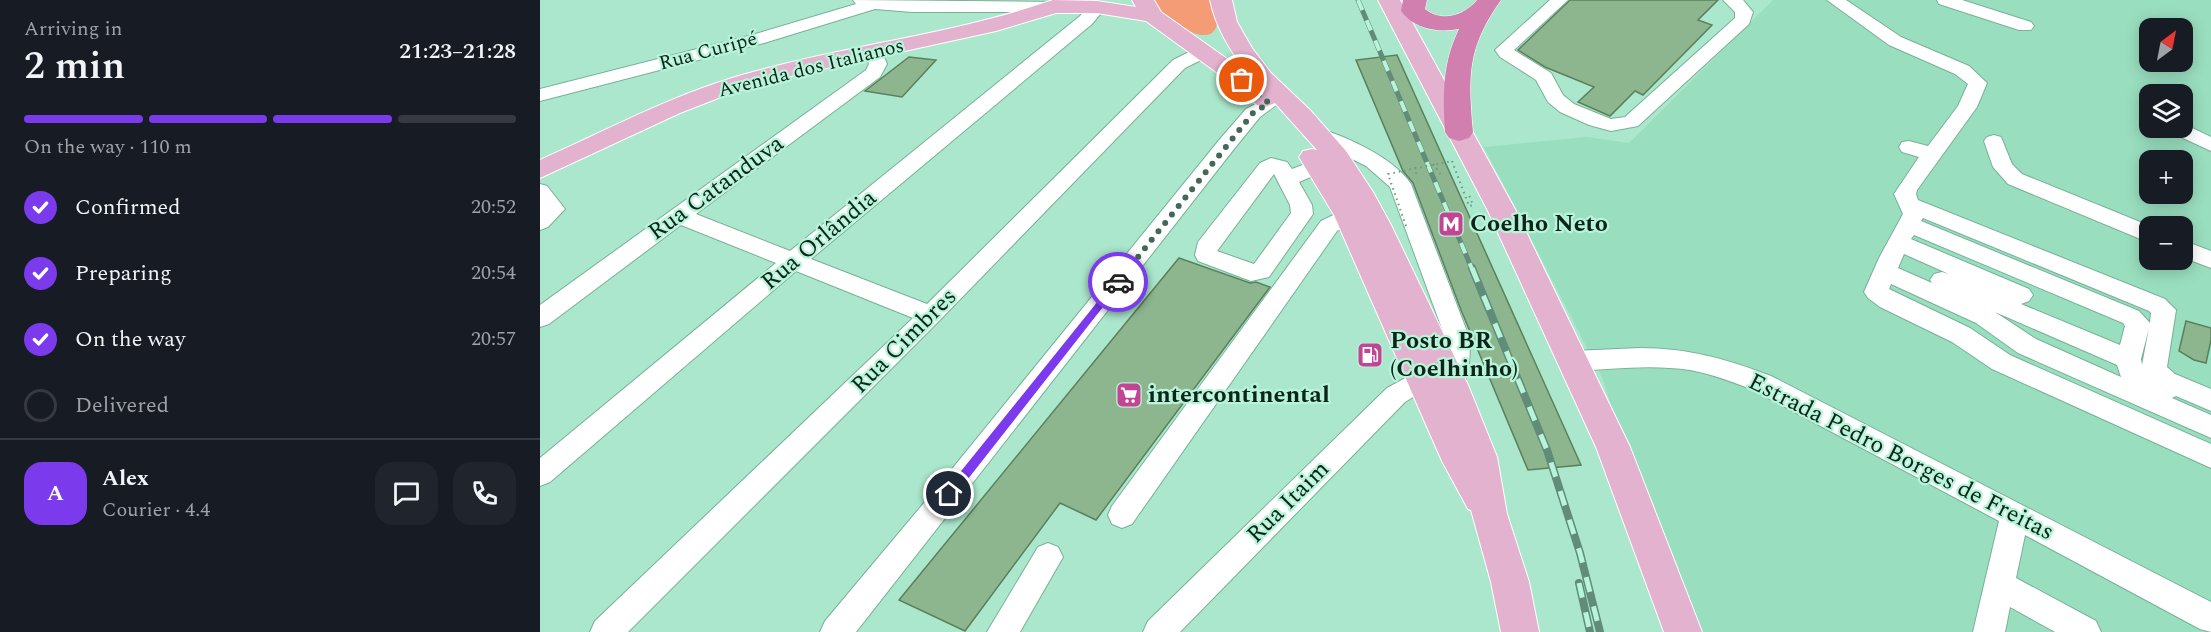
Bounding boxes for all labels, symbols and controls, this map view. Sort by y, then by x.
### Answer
text: Arriving in [24,14,122,44]
north arrow [2139,18,2193,72]
map controls [2139,18,2193,270]
street label: Rua Curipé [656,23,761,78]
street label: Avenida dos Italianos [715,30,907,106]
text: 21:23–21:28 [399,35,516,68]
text: 2 min [24,37,125,96]
pin [1216,54,1267,105]
icon: bag [1225,63,1258,96]
button: layers [2139,84,2193,138]
street label: Rua Catanduva [640,126,792,250]
text: On the way · 110 m [24,132,192,162]
button: + [2139,150,2193,204]
street label: Rua Orlândia [753,181,885,299]
icon: check [24,191,57,224]
text: Confirmed [75,191,181,224]
text: 20:52 [471,192,516,222]
place label: Coelho Neto [1470,206,1608,242]
metro station icon: Coelho Neto [1436,209,1466,239]
button: − [2139,216,2193,270]
courier [1088,252,1148,312]
icon: check [24,257,57,290]
text: Preparing [75,257,172,290]
text: 20:54 [471,258,516,288]
icon: car [1102,266,1135,299]
street label: Rua Cimbres [843,280,965,402]
icon: check [24,323,57,356]
text: On the way [75,323,186,356]
place label: Posto BR (Coelhinho) [1390,323,1518,387]
text: 20:57 [471,324,516,354]
fuel station icon: Posto BR (Coelhinho) [1355,340,1385,370]
street label: Estrada Pedro Borges de Freitas [1742,364,2060,550]
place label: intercontinental [1148,377,1330,413]
supermarket icon: intercontinental [1114,380,1144,410]
text: Delivered [75,389,169,422]
street label: Rua Itaim [1238,452,1338,552]
text: Alex [102,462,149,495]
button: chat [375,462,438,525]
button: phone [453,462,516,525]
pin [923,468,974,519]
text: A [47,477,64,510]
icon: home [932,477,965,510]
text: Courier · 4.4 [102,495,210,525]

